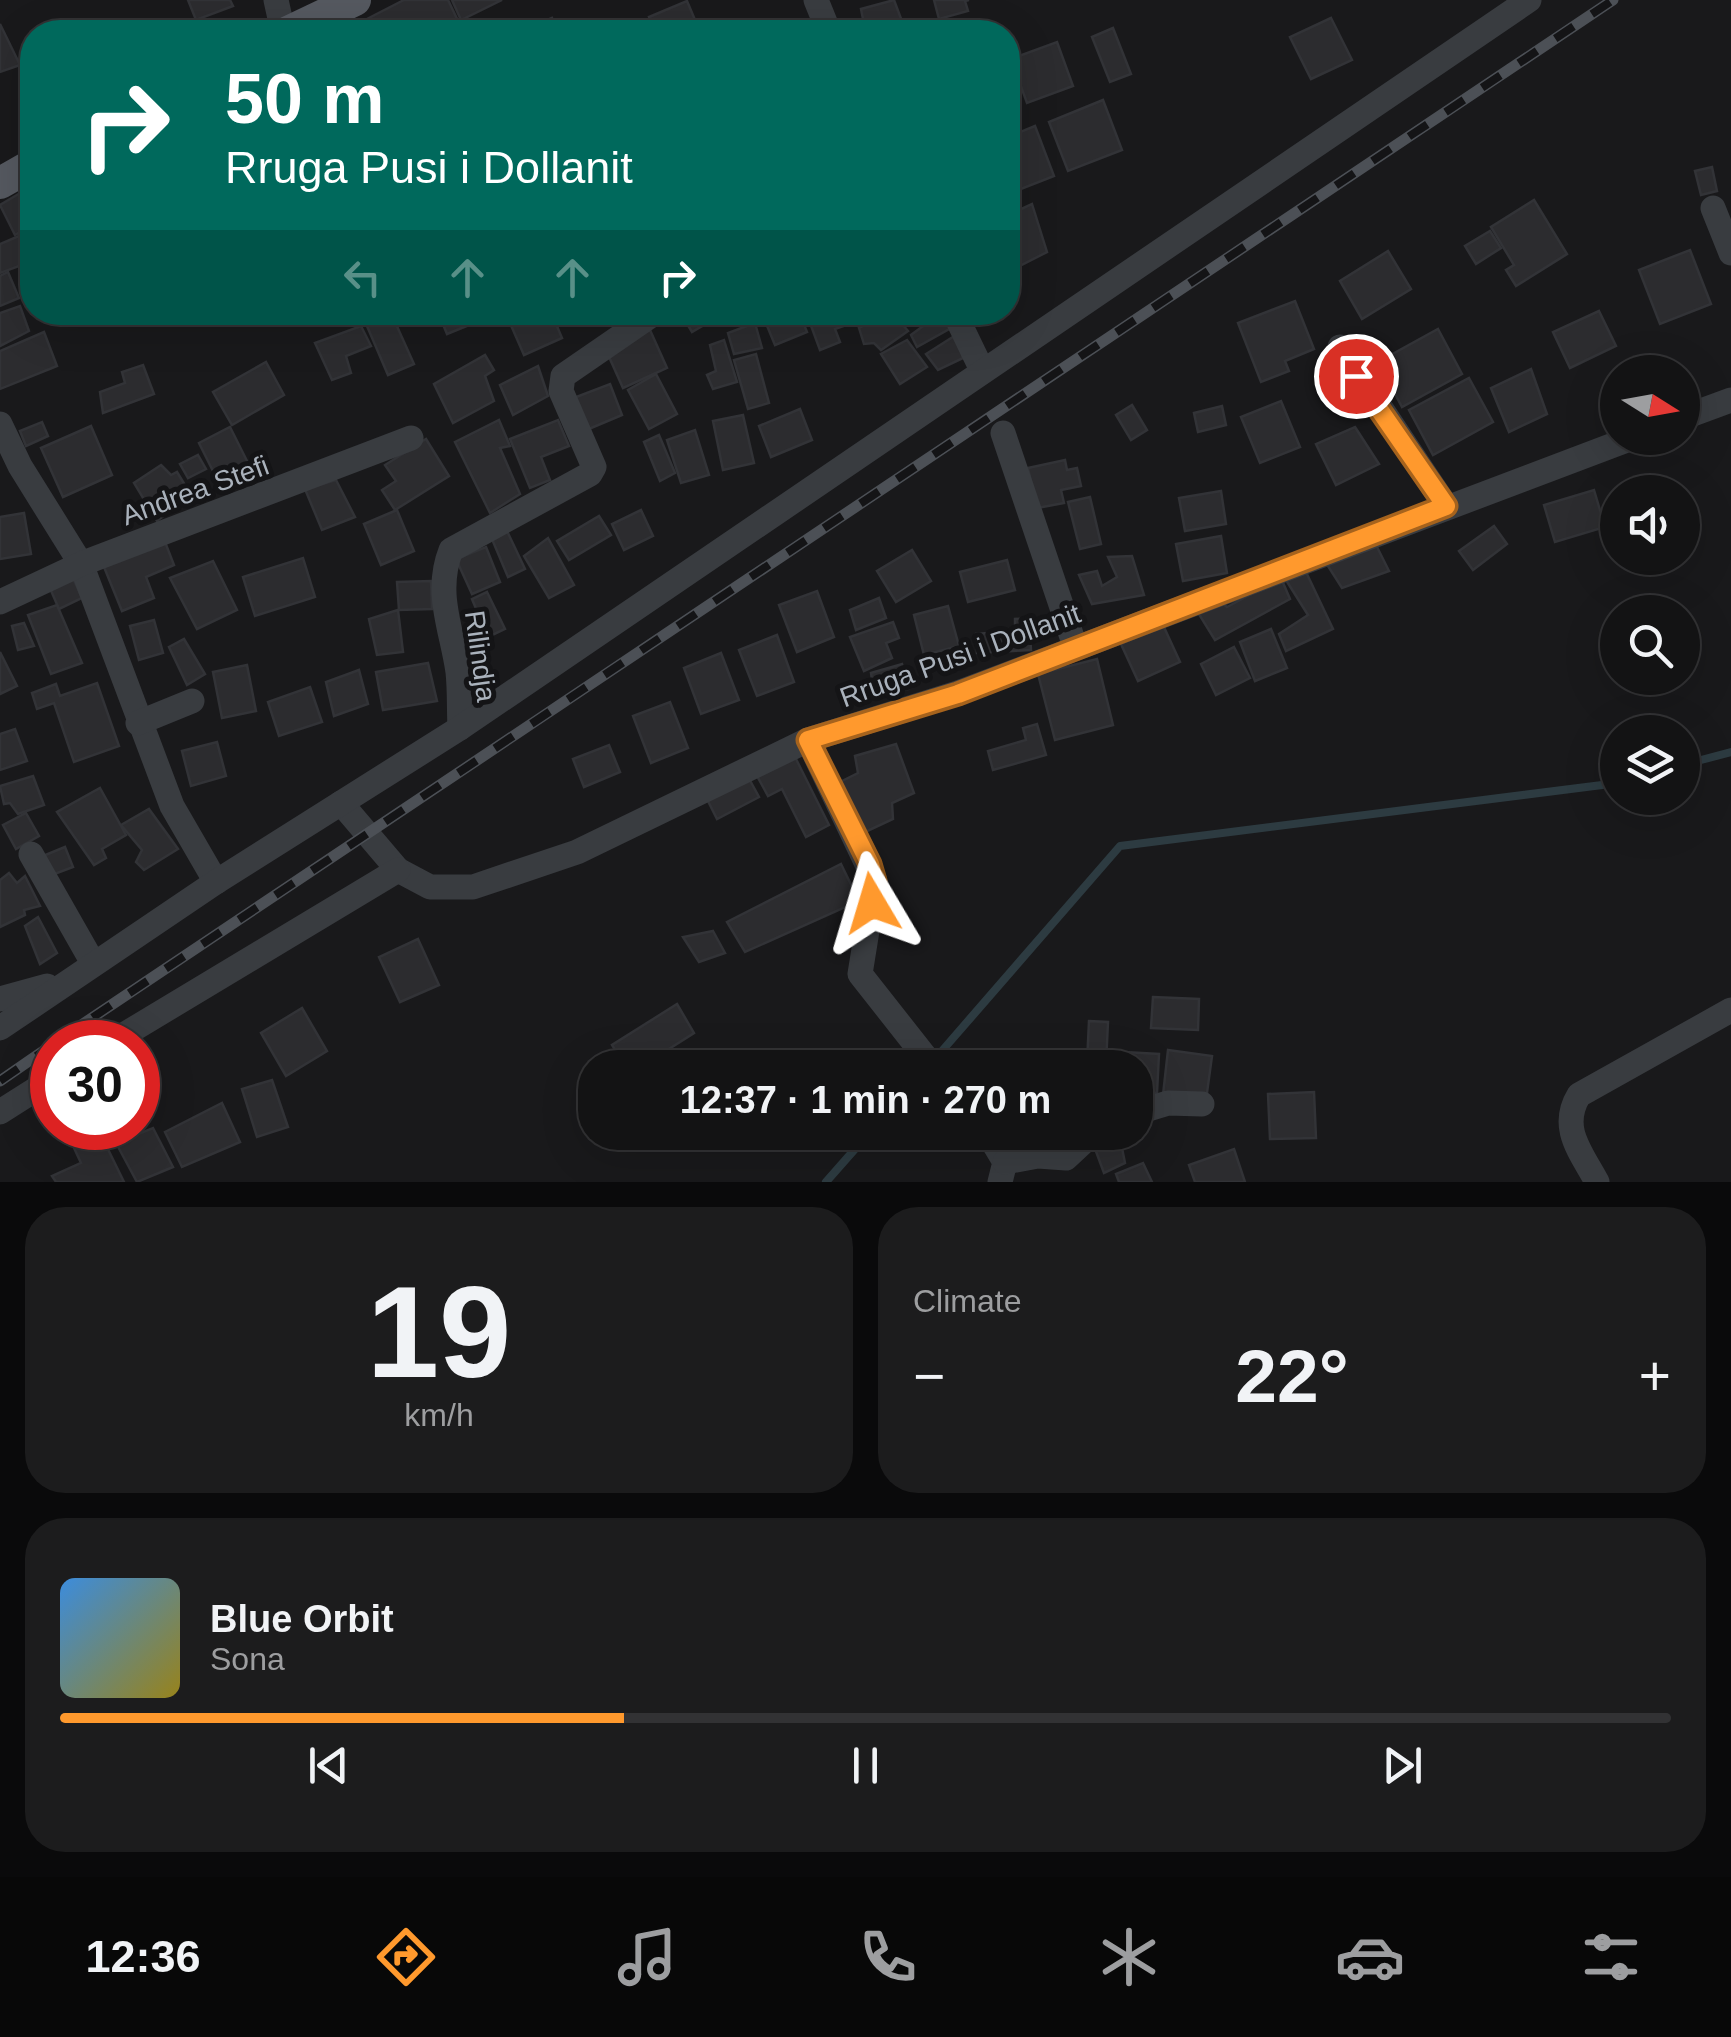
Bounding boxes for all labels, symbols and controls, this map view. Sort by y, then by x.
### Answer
icon: right [60,60,190,190]
text: 50 m [225,60,385,138]
text: Rruga Pusi i Dollanit [225,142,633,193]
icon: left [335,250,390,305]
icon: ahead [440,250,495,305]
icon: ahead [545,250,600,305]
icon: right [650,250,705,305]
pin [1314,334,1399,419]
icon: arrive [1329,349,1384,404]
north arrow [1600,355,1700,455]
map controls [1600,355,1700,815]
street label: Andrea Stefi [117,450,273,531]
button: sound [1600,475,1700,575]
button: search [1600,595,1700,695]
street label: Rruga Pusi i Dollanit [836,597,1085,713]
street label: Rilindja [459,608,502,704]
button: layers [1600,715,1700,815]
position arrow [820,851,924,955]
speed limit sign: 30 [30,1020,160,1150]
text: 12:37 · 1 min · 270 m [680,1079,1051,1121]
text: 19 [367,1259,511,1405]
text: Climate [913,1283,1021,1319]
text: 22° [1235,1334,1349,1418]
text: − [913,1345,945,1407]
text: + [1639,1345,1671,1407]
text: km/h [404,1397,474,1433]
text: Blue Orbit [210,1598,394,1640]
text: Sona [210,1641,285,1677]
icon: previous [301,1738,356,1793]
icon: pause [838,1738,893,1793]
icon: next [1375,1738,1430,1793]
icon: directions [371,1922,441,1992]
icon: music [612,1922,682,1992]
icon: phone [853,1922,923,1992]
icon: climate [1094,1922,1164,1992]
icon: car [1335,1922,1405,1992]
icon: filters [1576,1922,1646,1992]
text: 12:36 [85,1931,201,1982]

